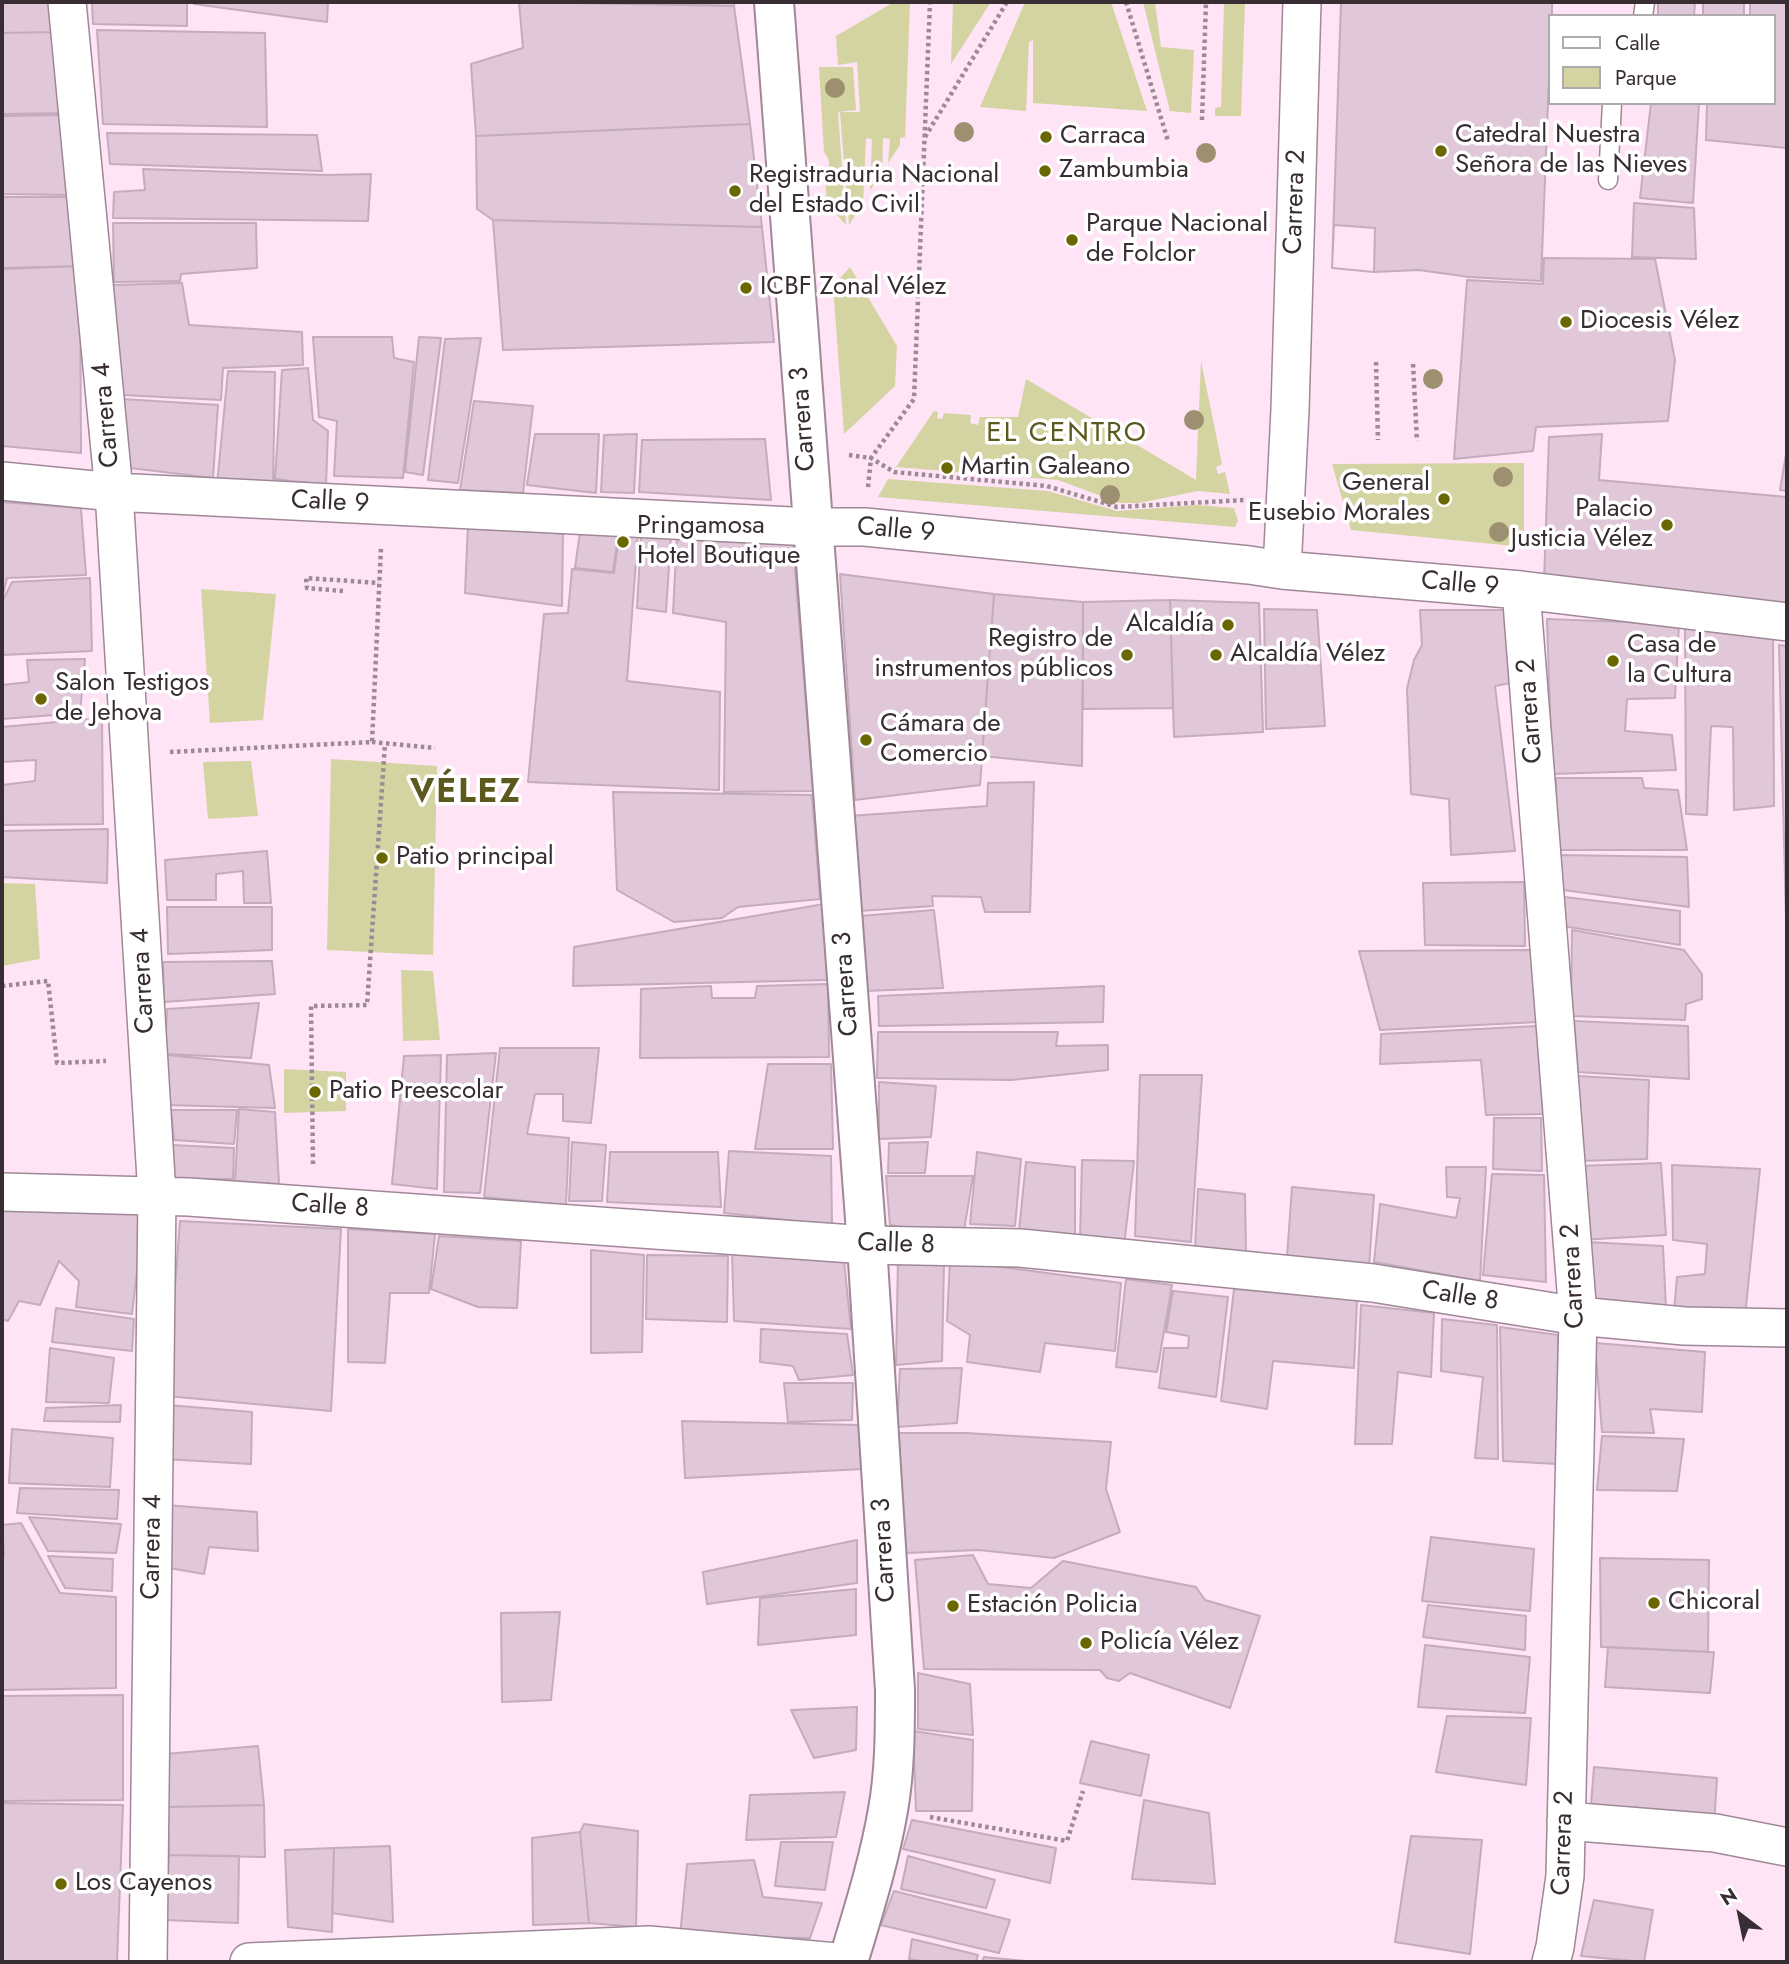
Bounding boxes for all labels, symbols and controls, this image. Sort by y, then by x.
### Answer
legend [1548,14,1775,105]
text: Calle [1615,28,1660,58]
text: Parque [1615,63,1677,93]
place label: Catedral Nuestra Señora de las Nieves [1455,120,1687,182]
place label: Carraca [1060,121,1146,153]
marker: Carraca [1038,129,1054,145]
marker: Catedral Nuestra Señora de las Nieves [1433,143,1449,159]
street label: Carrera 2 [1279,149,1313,255]
place label: Zambumbia [1059,155,1189,187]
place label: Registraduria Nacional del Estado Civil [749,160,999,222]
marker: Zambumbia [1037,163,1053,179]
marker: Registraduria Nacional del Estado Civil [727,183,743,199]
place label: Parque Nacional de Folclor [1086,209,1268,270]
marker: Parque Nacional de Folclor [1064,232,1080,248]
place label: ICBF Zonal Vélez [760,272,946,304]
marker: ICBF Zonal Vélez [738,280,754,296]
place label: Diocesis Vélez [1580,306,1739,338]
marker: Diocesis Vélez [1558,314,1574,330]
street label: Carrera 4 [87,361,127,469]
street label: Carrera 3 [785,366,823,472]
district label: EL CENTRO [987,417,1147,451]
place label: Martin Galeano [961,452,1130,484]
marker: Martin Galeano [939,460,955,476]
place label: General Eusebio Morales [1248,468,1430,530]
street label: Calle 9 [290,485,370,521]
marker: General Eusebio Morales [1436,491,1452,507]
place label: Palacio Justicia Vélez [1511,494,1653,556]
place label: Pringamosa Hotel Boutique [637,511,800,572]
street label: Calle 9 [856,512,936,550]
marker: Palacio Justicia Vélez [1659,517,1675,533]
marker: Pringamosa Hotel Boutique [615,534,631,550]
street label: Calle 9 [1420,566,1500,604]
place label: Alcaldía [1126,609,1214,641]
marker: Alcaldía [1220,617,1236,633]
place label: Registro de instrumentos públicos [874,624,1113,686]
place label: Casa de la Cultura [1627,630,1732,692]
place label: Alcaldía Vélez [1230,639,1385,671]
marker: Registro de instrumentos públicos [1119,647,1135,663]
marker: Alcaldía Vélez [1208,647,1224,663]
marker: Casa de la Cultura [1605,653,1621,669]
street label: Carrera 2 [1512,657,1550,765]
place label: Salon Testigos de Jehova [55,668,209,730]
marker: Salon Testigos de Jehova [33,691,49,707]
place label: Cámara de Comercio [880,709,1001,770]
marker: Cámara de Comercio [858,732,874,748]
district label: VÉLEZ [411,774,521,814]
place label: Patio principal [396,842,554,874]
marker: Patio principal [374,850,390,866]
street label: Carrera 4 [126,927,162,1035]
street label: Carrera 3 [828,931,866,1037]
place label: Patio Preescolar [329,1076,504,1108]
marker: Patio Preescolar [307,1084,323,1100]
street label: Calle 8 [290,1189,370,1225]
street label: Carrera 2 [1556,1223,1592,1329]
street label: Calle 8 [857,1228,935,1262]
street label: Calle 8 [1419,1276,1501,1318]
street label: Carrera 4 [136,1494,170,1600]
street label: Carrera 3 [867,1497,903,1603]
place label: Chicoral [1668,1587,1760,1619]
place label: Estación Policia [967,1590,1137,1622]
marker: Chicoral [1646,1595,1662,1611]
marker: Estación Policia [945,1598,961,1614]
place label: Policía Vélez [1100,1627,1239,1659]
marker: Policía Vélez [1078,1635,1094,1651]
street label: Carrera 2 [1547,1790,1581,1896]
place label: Los Cayenos [75,1868,212,1900]
marker: Los Cayenos [53,1876,69,1892]
north arrow [1705,1880,1775,1950]
text: N [1715,1881,1742,1912]

